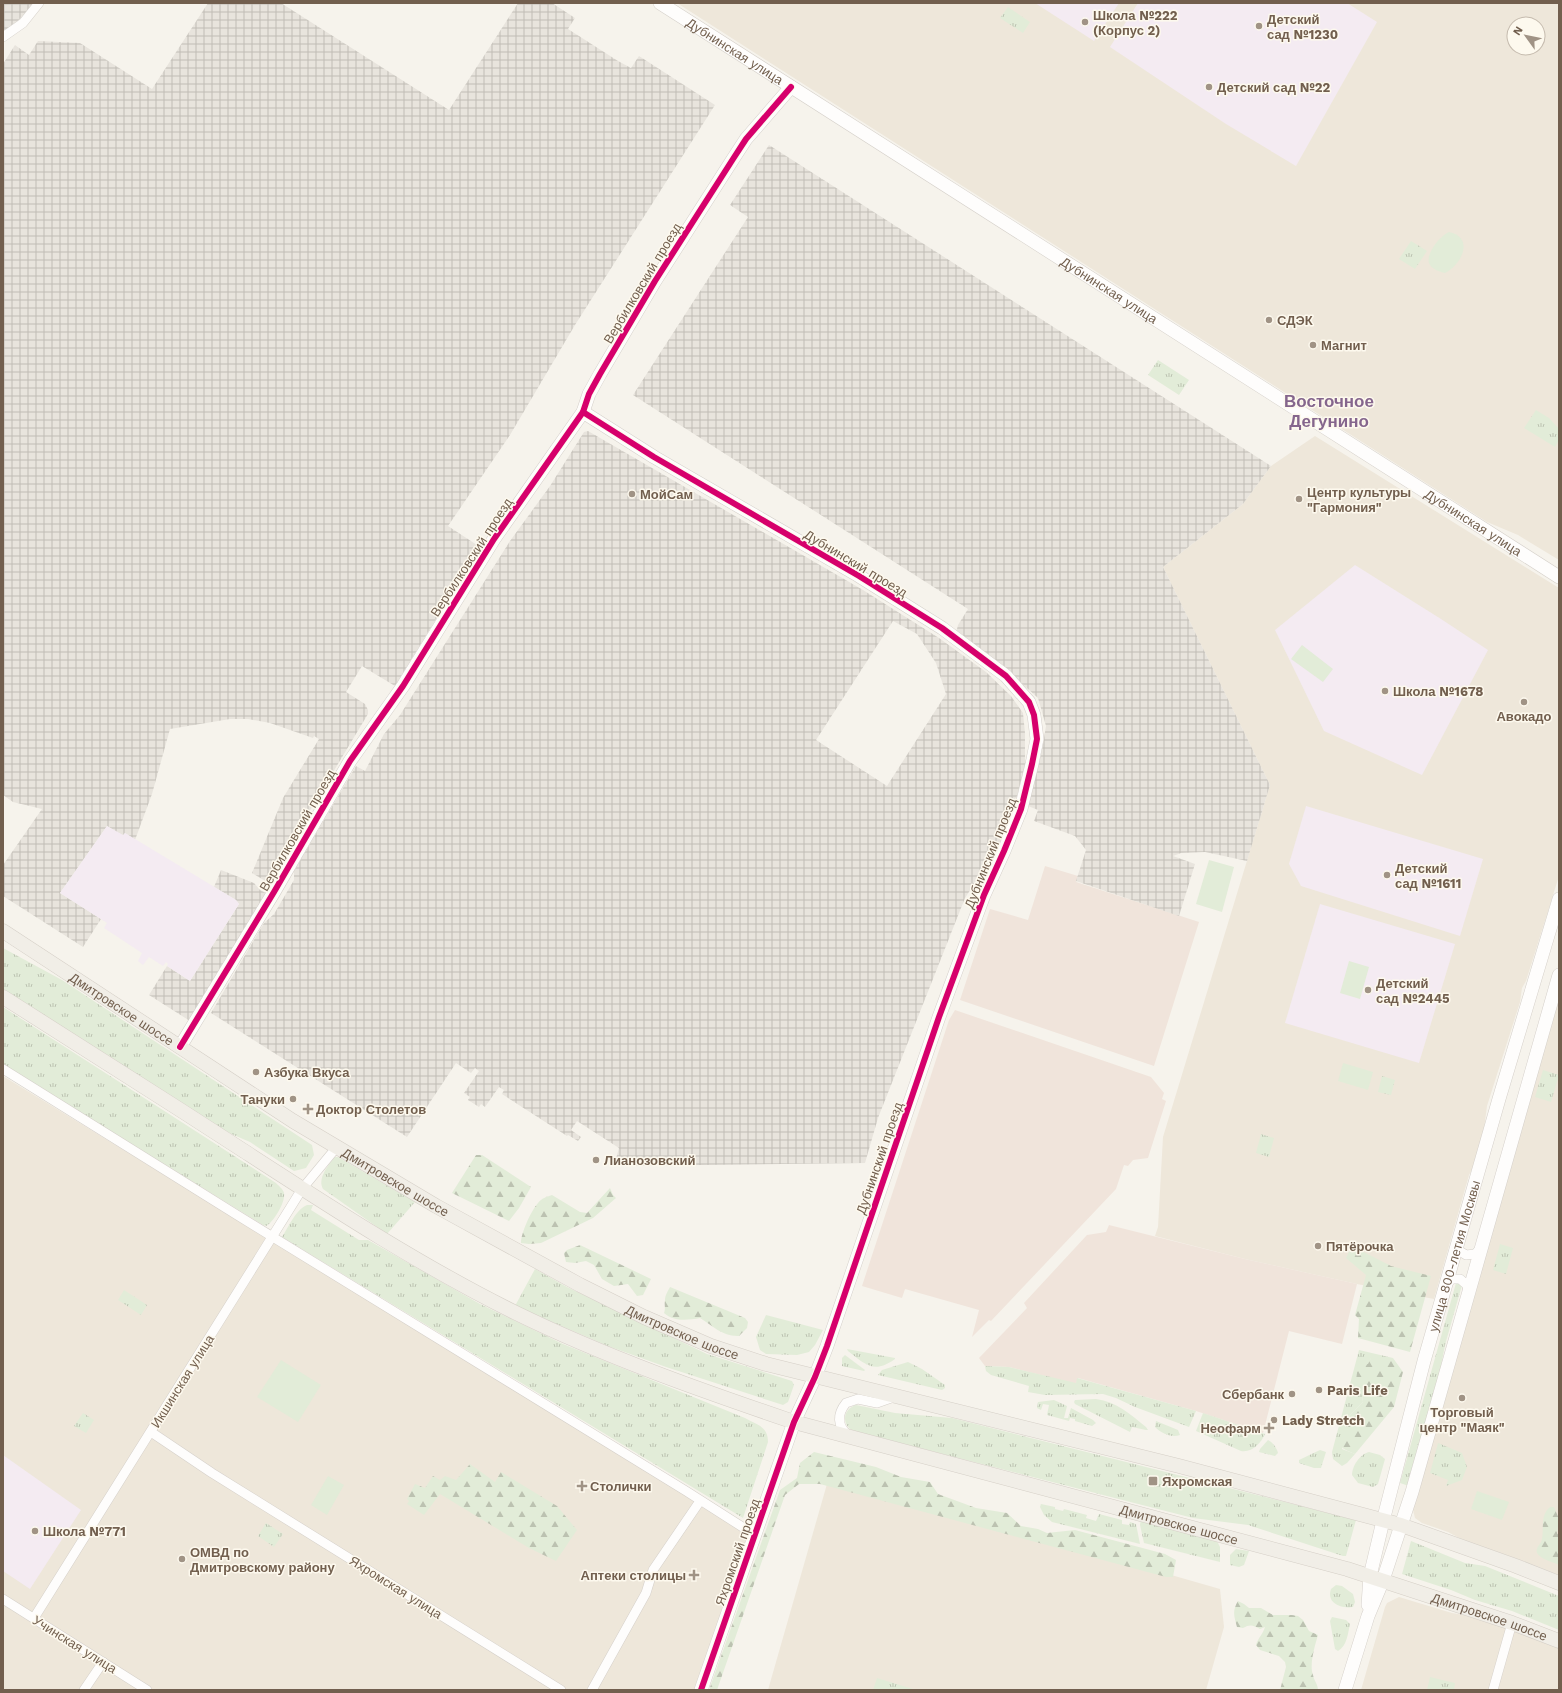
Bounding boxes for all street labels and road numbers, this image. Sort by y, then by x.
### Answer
street label: Дубнинская улица [684,15,787,88]
street label: Вербилковский проезд [600,220,685,346]
street label: Дубнинская улица [1058,254,1161,327]
street label: Дубнинская улица [1422,486,1525,560]
street label: Вербилковский проезд [428,495,516,619]
street label: Дубнинский проезд [801,527,910,600]
street label: Вербилковский проезд [256,766,339,894]
street label: Дубнинский проезд [961,795,1020,911]
street label: Дмитровское шоссе [67,970,176,1049]
street label: Дубнинский проезд [853,1100,906,1216]
street label: Дмитровское шоссе [339,1145,451,1220]
street label: улица 800-летия Москвы [1426,1179,1483,1334]
street label: Дмитровское шоссе [623,1302,741,1363]
street label: Икшинская улица [148,1331,217,1431]
street label: Яхромский проезд [712,1496,763,1608]
street label: Дмитровское шоссе [1118,1502,1240,1548]
street label: Яхромская улица [347,1553,445,1622]
street label: Дмитровское шоссе [1430,1590,1549,1644]
street label: Учинская улица [30,1613,120,1677]

